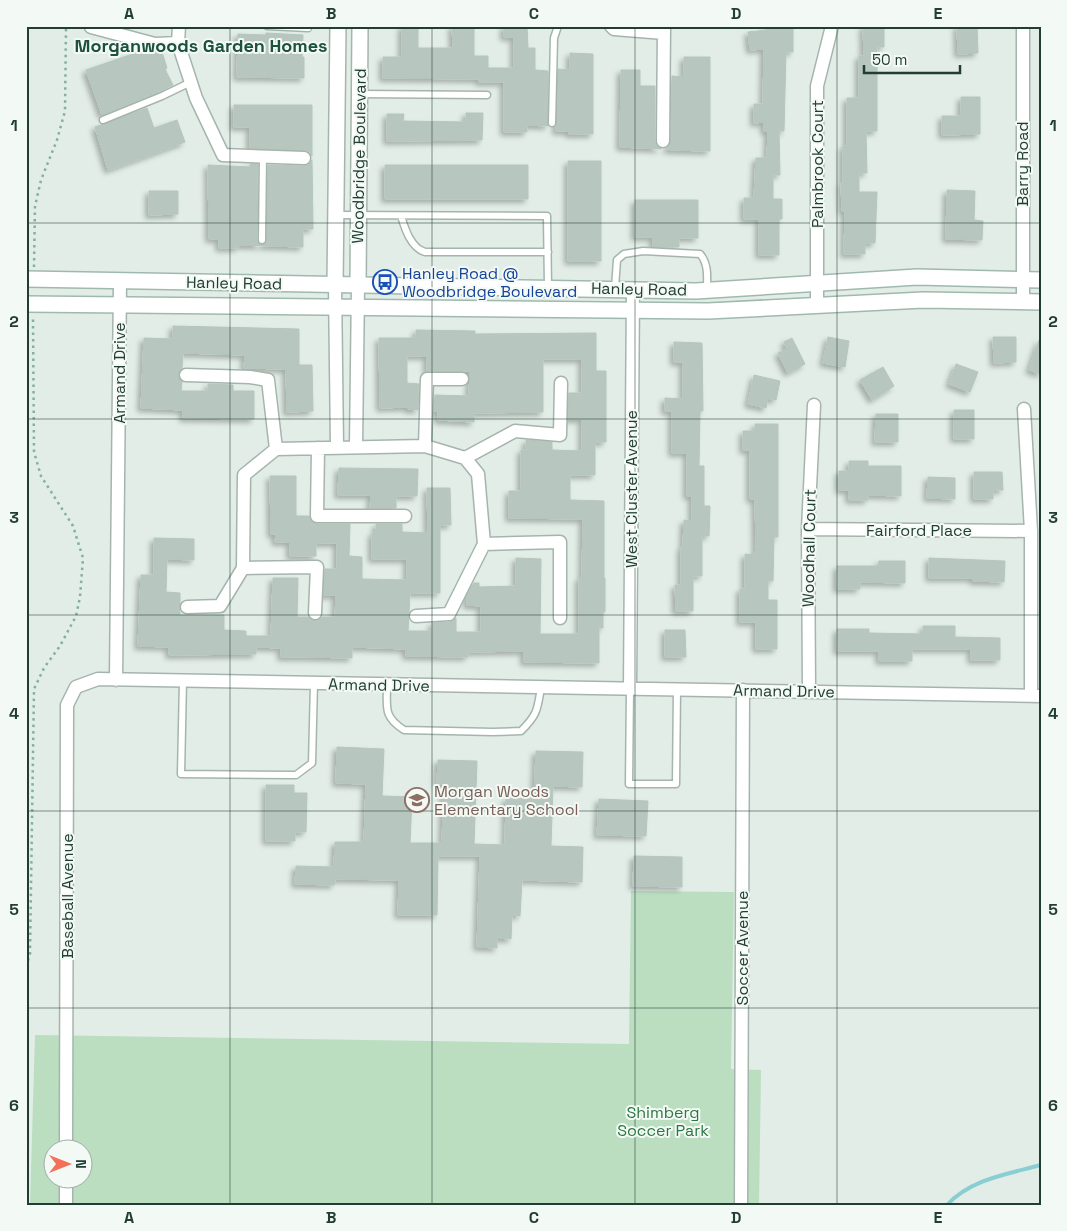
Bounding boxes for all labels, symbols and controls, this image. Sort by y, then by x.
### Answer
text: A [124,3,134,24]
text: B [326,3,336,24]
text: C [529,3,539,24]
text: D [731,3,741,24]
text: E [934,3,943,24]
district label: Morganwoods Garden Homes [75,34,327,57]
scale bar [864,42,961,74]
text: 50 m [872,50,907,69]
street label: Woodbridge Boulevard [347,68,371,244]
street label: Palmbrook Court [807,100,828,228]
text: 1 [10,115,18,136]
text: 1 [1049,115,1057,136]
street label: Barry Road [1012,121,1033,207]
place label: Hanley Road @ Woodbridge Boulevard [402,263,577,302]
bus stop icon: Hanley Road @ Woodbridge Boulevard [372,269,398,295]
street label: Hanley Road [186,272,282,294]
street label: Hanley Road [591,278,687,300]
text: 2 [9,311,19,332]
text: 2 [1048,311,1058,332]
street label: Armand Drive [109,322,130,424]
street label: West Cluster Avenue [621,410,642,568]
street label: Woodhall Court [797,489,821,607]
text: 3 [9,507,19,528]
text: 3 [1048,507,1058,528]
street label: Fairford Place [866,520,972,541]
street label: Armand Drive [328,674,430,696]
street label: Armand Drive [733,680,835,702]
text: 4 [9,703,19,724]
text: 4 [1048,703,1058,724]
place label: Morgan Woods Elementary School [434,781,579,820]
school or university icon: Morgan Woods Elementary School [404,787,430,813]
street label: Baseball Avenue [57,833,78,959]
street label: Soccer Avenue [732,891,753,1005]
text: 5 [9,899,19,920]
text: 5 [1048,899,1058,920]
text: 6 [9,1095,19,1116]
text: 6 [1048,1095,1058,1116]
park label: Shimberg Soccer Park [617,1102,709,1141]
north arrow [42,1138,92,1188]
text: N [72,1159,90,1169]
text: A [124,1207,134,1228]
text: B [326,1207,336,1228]
text: C [529,1207,539,1228]
text: D [731,1207,741,1228]
text: E [934,1207,943,1228]

